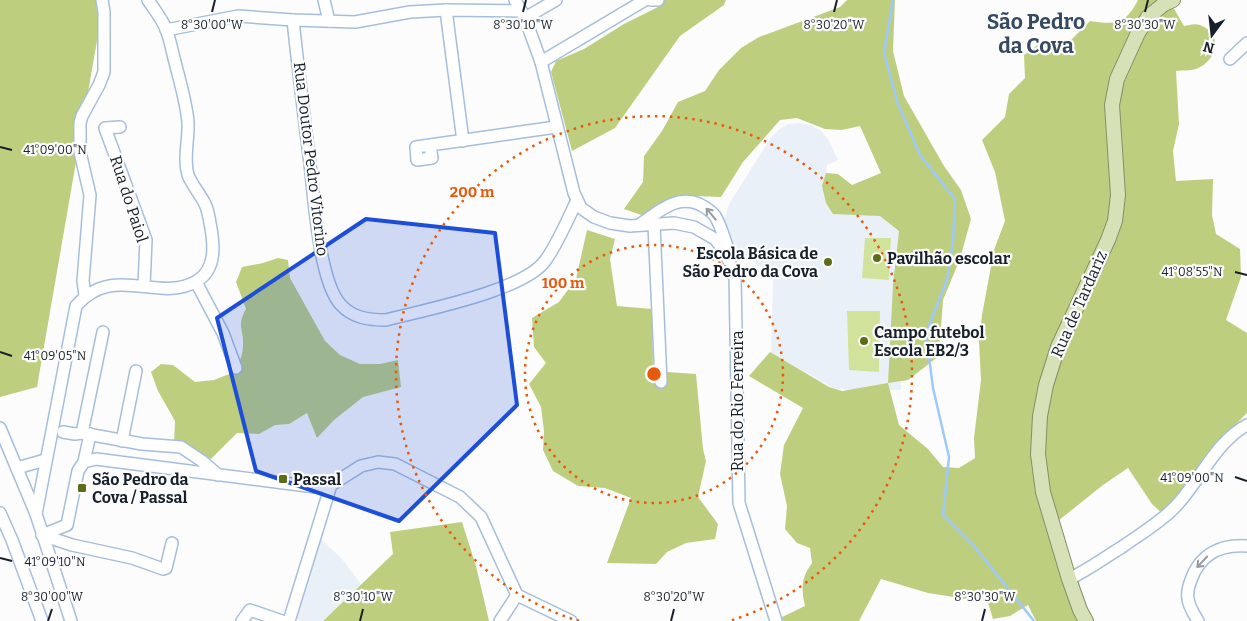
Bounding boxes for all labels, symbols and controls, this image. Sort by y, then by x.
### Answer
district label: São Pedro da Cova [987,9,1085,59]
north arrow [1187,10,1237,60]
text: 8°30'00"W [181,18,244,32]
text: 8°30'10"W [493,18,553,32]
text: 8°30'20"W [803,18,865,32]
text: 8°30'30"W [1114,18,1176,32]
text: N [1201,37,1216,57]
street label: Rua Doutor Pedro Vitorino [290,61,332,257]
text: 41°09'00"N [23,143,87,157]
street label: Rua do Paiol [106,153,152,245]
text: 200 m [450,183,495,201]
one-way arrow [705,207,716,220]
place label: Escola Básica de São Pedro da Cova [683,244,818,281]
street label: Rua de Tardariz [1047,247,1111,360]
place label: Pavilhão escolar [887,249,1011,268]
marker: Pavilhão escolar [871,252,883,264]
marker: Escola Básica de São Pedro da Cova [822,256,834,268]
text: 41°08'55"N [1161,265,1223,279]
text: 100 m [542,274,585,292]
place label: Campo futebol Escola EB2/3 [874,323,985,360]
street label: Rua do Rio Ferreira [728,330,747,471]
marker: Campo futebol Escola EB2/3 [858,335,870,347]
text: 41°09'05"N [24,349,87,363]
centre of rings [645,365,663,383]
place label: São Pedro da Cova / Passal [92,470,188,507]
place label: Passal [293,470,341,489]
text: 41°09'00"N [1160,471,1224,485]
marker: Passal [277,473,289,485]
marker: São Pedro da Cova / Passal [76,482,88,494]
text: 41°09'10"N [25,555,86,569]
one-way arrow [1196,555,1208,568]
text: 8°30'00"W [21,590,84,604]
text: 8°30'10"W [333,590,393,604]
text: 8°30'20"W [643,590,705,604]
text: 8°30'30"W [954,590,1016,604]

